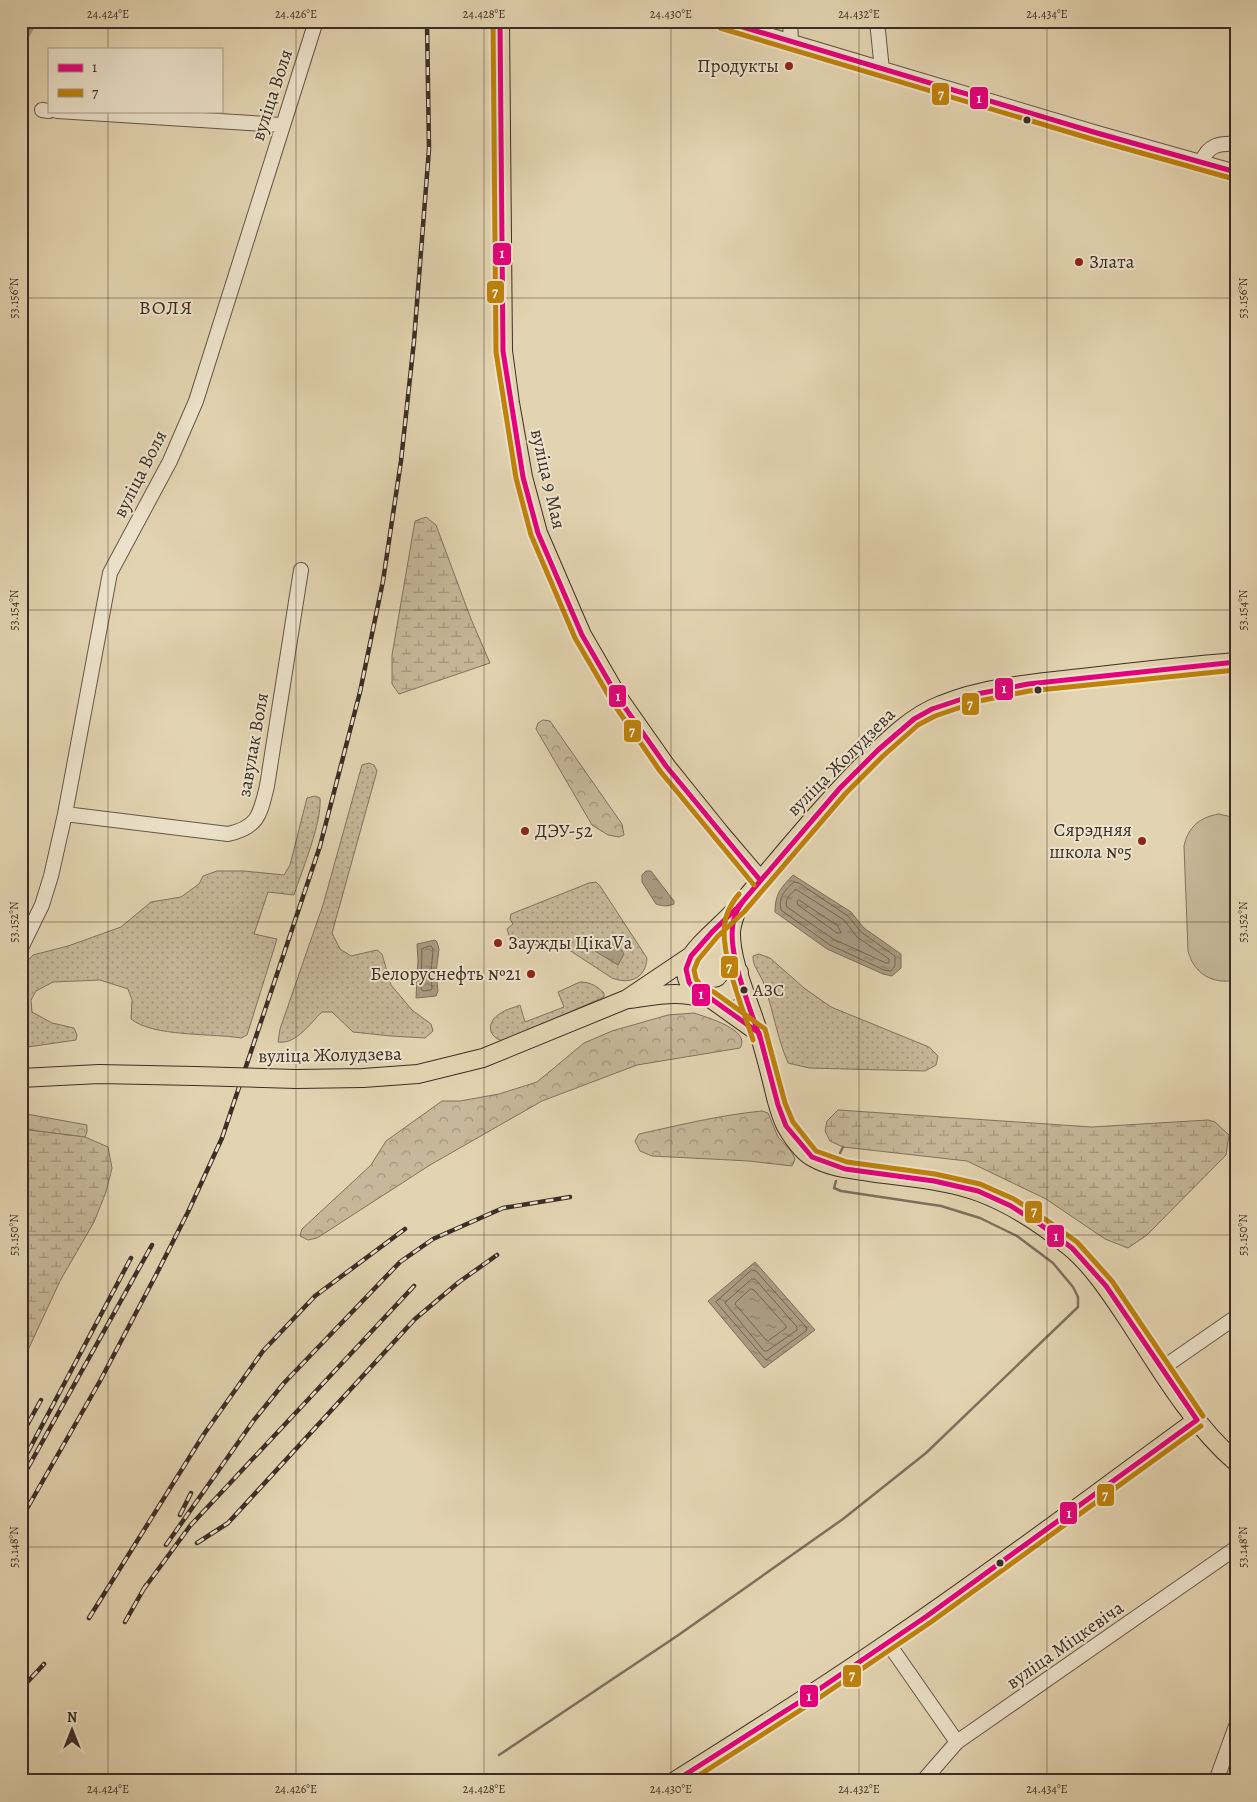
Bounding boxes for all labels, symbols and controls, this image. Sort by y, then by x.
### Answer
text: 24.424°E [87,6,129,22]
text: 24.426°E [275,6,317,22]
text: 24.428°E [463,6,505,22]
text: 24.430°E [650,6,692,22]
text: 24.432°E [838,6,880,22]
text: 24.434°E [1026,6,1068,22]
street label: вуліца Воля [245,46,299,144]
legend [48,48,222,112]
place label: Продукты [697,53,779,79]
text: 1 [92,57,97,77]
marker: Продукты [783,60,795,72]
line badge: 7 [931,82,950,106]
text: 7 [92,83,99,103]
text: 7 [938,85,944,104]
line badge: 1 [969,86,989,110]
text: 1 [976,89,982,108]
unlabelled marker [1022,115,1032,125]
line badge: 1 [492,242,512,266]
text: 1 [499,244,505,263]
place label: Злата [1089,249,1135,275]
marker: Злата [1073,256,1085,268]
text: 53.156°N [6,277,22,318]
text: 53.156°N [1235,277,1251,318]
line badge: 7 [486,280,505,304]
text: 7 [492,283,498,302]
district label: ВОЛЯ [139,294,193,321]
street label: вуліца Воля [107,426,173,522]
street label: вуліца 9 Мая [524,426,572,532]
text: 53.154°N [6,589,22,630]
text: 53.154°N [1235,589,1251,630]
line badge: 1 [994,677,1014,701]
text: 1 [1001,679,1007,698]
line badge: 1 [608,684,627,708]
unlabelled marker [1033,685,1043,695]
text: 1 [615,687,621,706]
street label: завулак Воля [231,691,275,799]
line badge: 7 [961,692,980,716]
text: 7 [967,695,973,714]
street label: вуліца Жолудзева [781,702,901,822]
line badge: 7 [623,719,642,743]
text: 7 [629,722,635,741]
place label: Сярэдняя школа №5 [1049,817,1132,865]
place label: ДЭУ-52 [535,818,593,844]
marker: ДЭУ-52 [519,825,531,837]
marker: Сярэдняя школа №5 [1136,835,1148,847]
text: 53.152°N [6,901,22,943]
text: 53.152°N [1235,901,1251,943]
place label: Заужды ЦікаVа [508,930,633,956]
marker: Заужды ЦікаVа [492,937,504,949]
line badge: 7 [720,955,739,979]
text: 7 [726,958,732,977]
place label: Белоруснефть №21 [370,961,521,987]
marker: Белоруснефть №21 [525,968,537,980]
place label: АЗС [752,978,784,1002]
line badge: 1 [691,983,711,1007]
text: 1 [698,985,704,1004]
marker: АЗС [739,985,749,995]
street label: вуліца Жолудзева [258,1041,402,1069]
line badge: 7 [1024,1200,1043,1224]
text: 7 [1031,1202,1037,1221]
text: 53.150°N [6,1214,22,1256]
text: 53.150°N [1235,1214,1251,1256]
line badge: 1 [1046,1224,1065,1248]
text: 1 [1053,1227,1059,1246]
line badge: 7 [1096,1483,1115,1507]
text: 7 [1102,1486,1108,1505]
line badge: 1 [1059,1501,1078,1525]
text: 1 [1066,1504,1072,1523]
text: 53.148°N [6,1526,22,1568]
text: 53.148°N [1235,1526,1251,1568]
unlabelled marker [995,1558,1005,1568]
street label: вуліца Міцкевіча [1001,1595,1129,1695]
line badge: 7 [842,1664,862,1688]
text: 7 [849,1666,855,1685]
line badge: 1 [799,1684,819,1708]
text: 1 [806,1687,812,1706]
north arrow [48,1704,98,1754]
text: N [67,1708,77,1727]
text: 24.424°E [87,1781,129,1797]
text: 24.426°E [275,1781,317,1797]
text: 24.428°E [463,1781,505,1797]
text: 24.430°E [650,1781,692,1797]
text: 24.432°E [838,1781,880,1797]
text: 24.434°E [1026,1781,1068,1797]

